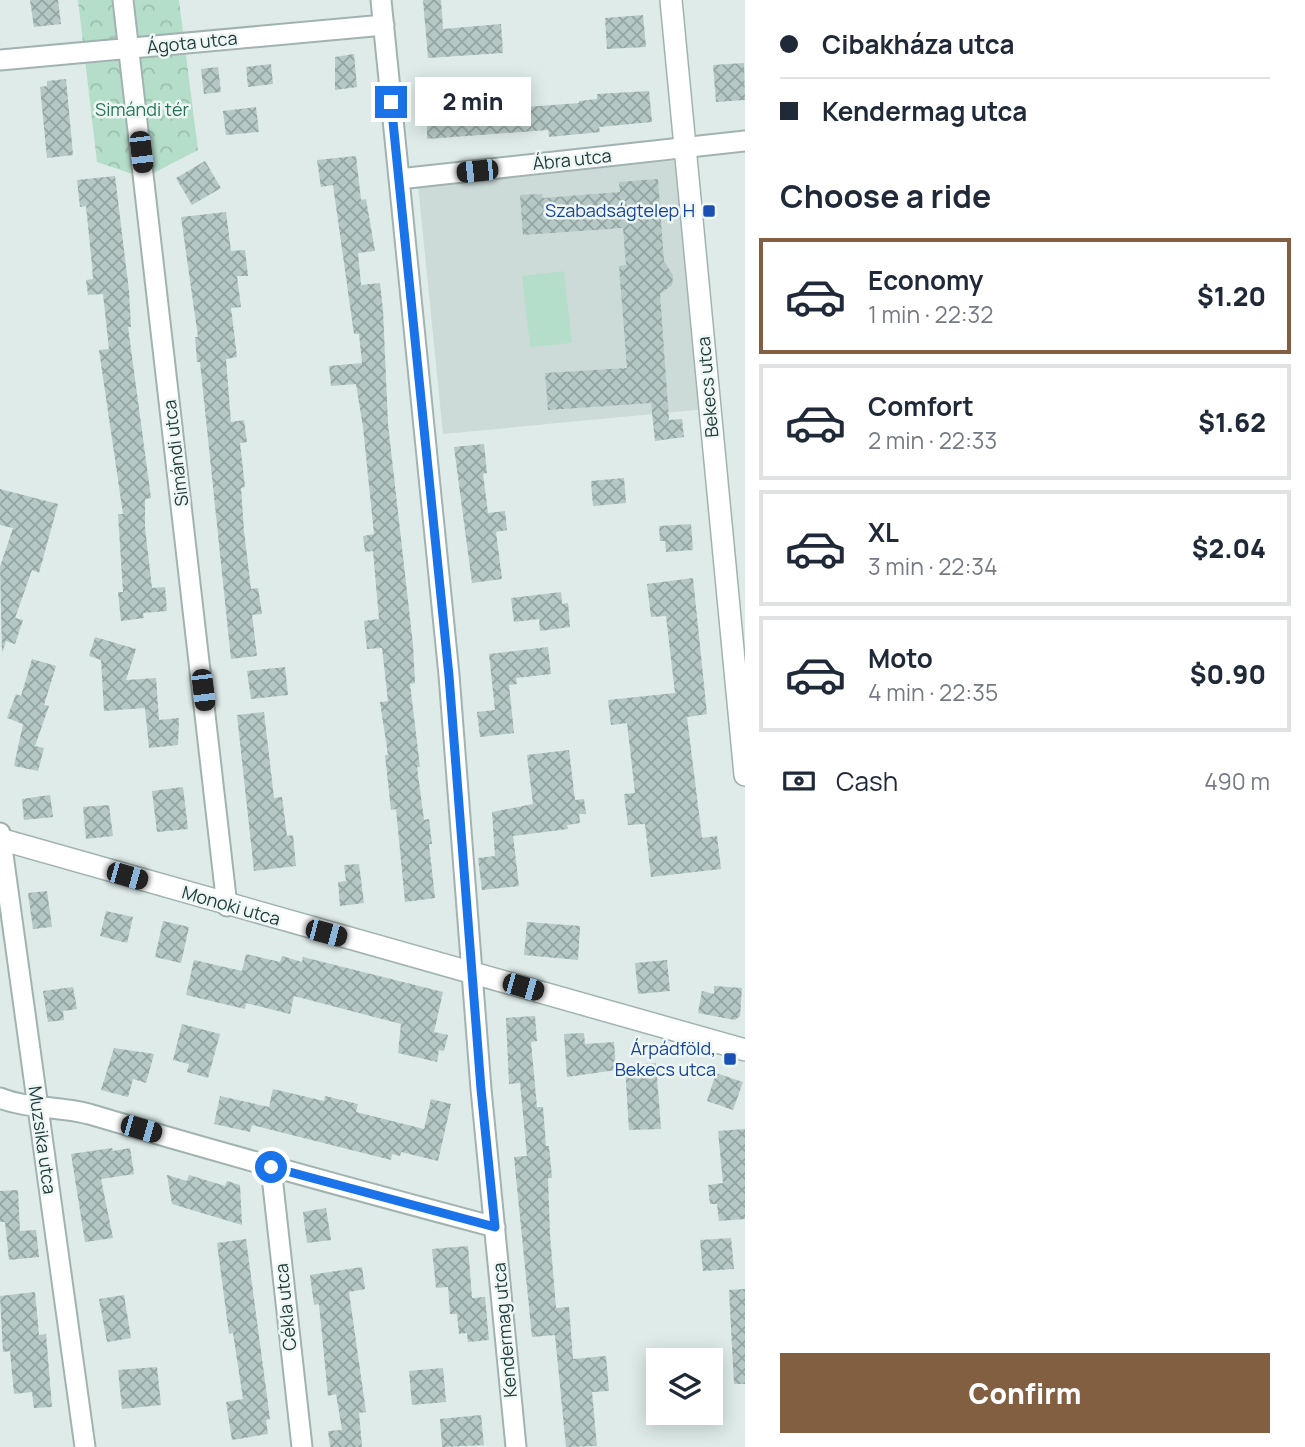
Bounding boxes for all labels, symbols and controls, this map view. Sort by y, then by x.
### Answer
street label: Ágota utca [145,25,238,59]
text: Cibakháza utca [822,26,1015,62]
callout: 2 min [416,78,531,126]
text: 2 min [443,85,504,117]
route end [375,86,407,118]
text: Kendermag utca [822,93,1027,129]
park label: Simándi tér [95,97,189,121]
car [129,130,154,174]
street label: Ábra utca [531,143,613,175]
car [456,158,499,184]
text: Choose a ride [780,174,991,218]
place label: Szabadságtelep H [545,198,695,222]
marker: Szabadságtelep H [701,203,717,219]
text: Economy [868,262,983,298]
icon: car [784,265,847,328]
text: $1.20 [1197,278,1266,314]
text: 1 min · 22:32 [868,298,993,330]
street label: Bekecs utca [691,336,723,439]
text: Comfort [868,388,974,424]
icon: car [784,391,847,454]
street label: Simándi utca [157,399,193,508]
text: $1.62 [1198,404,1266,440]
text: 2 min · 22:33 [868,424,997,456]
text: XL [868,514,899,550]
icon: car [784,517,847,580]
text: $2.04 [1192,530,1266,566]
text: 3 min · 22:34 [868,550,998,582]
text: Moto [868,640,933,676]
icon: car [784,643,847,706]
text: $0.90 [1190,656,1266,692]
car [191,668,216,712]
text: 4 min · 22:35 [868,676,998,708]
icon: cash [780,762,818,800]
text: Cash [836,763,898,799]
text: 490 m [1204,765,1270,797]
car [104,860,151,892]
street label: Monoki utca [179,880,283,931]
car [303,917,350,949]
car [500,971,547,1003]
place label: Árpádföld, Bekecs utca [615,1036,716,1081]
marker: Árpádföld, Bekecs utca [722,1051,738,1067]
street label: Muzsika utca [24,1084,62,1195]
car [118,1113,165,1145]
route start [255,1151,287,1183]
street label: Cékla utca [268,1262,302,1352]
street label: Kendermag utca [486,1262,522,1399]
map controls [646,1348,723,1425]
button: layers [646,1348,723,1425]
button: Confirm [780,1353,1270,1433]

